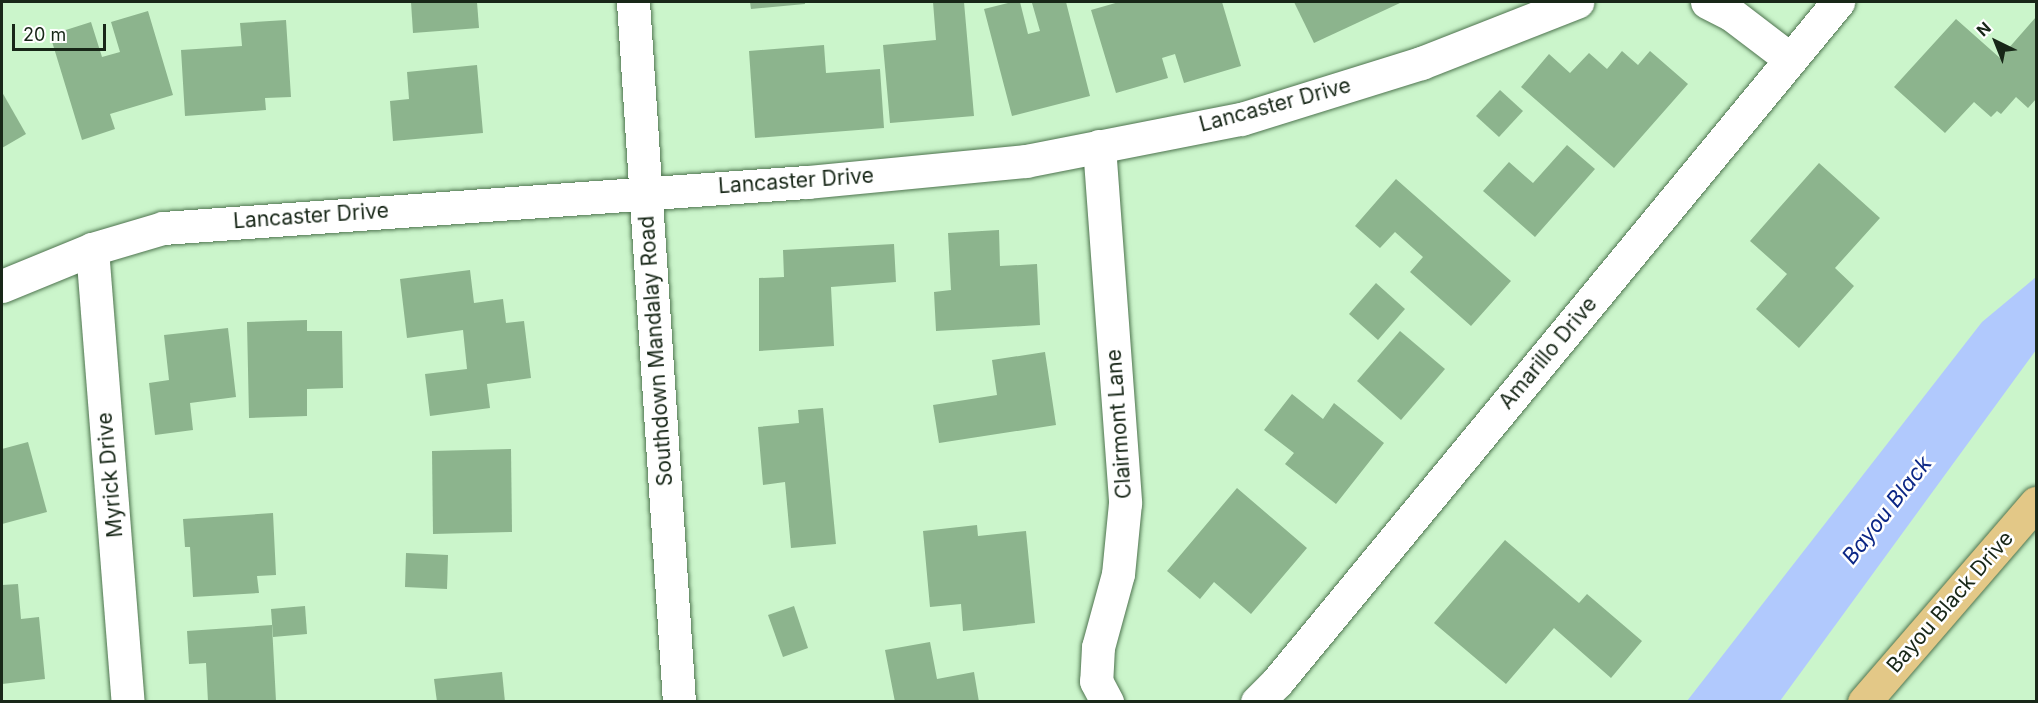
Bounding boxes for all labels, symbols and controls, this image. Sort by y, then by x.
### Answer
scale bar [15,12,110,50]
north arrow [1966,12,2026,72]
text: N [1972,17,1995,40]
text: 20 m [23,24,66,45]
street label: Lancaster Drive [1196,73,1354,137]
street label: Lancaster Drive [717,163,875,199]
street label: Lancaster Drive [232,198,390,234]
street label: Southdown Mandalay Road [634,215,678,487]
street label: Amarillo Drive [1494,292,1602,414]
street label: Clairmont Lane [1101,348,1137,500]
street label: Myrick Drive [92,411,128,539]
water label: Bayou Black [1837,451,1937,569]
street label: Bayou Black Drive [1882,526,2018,678]

